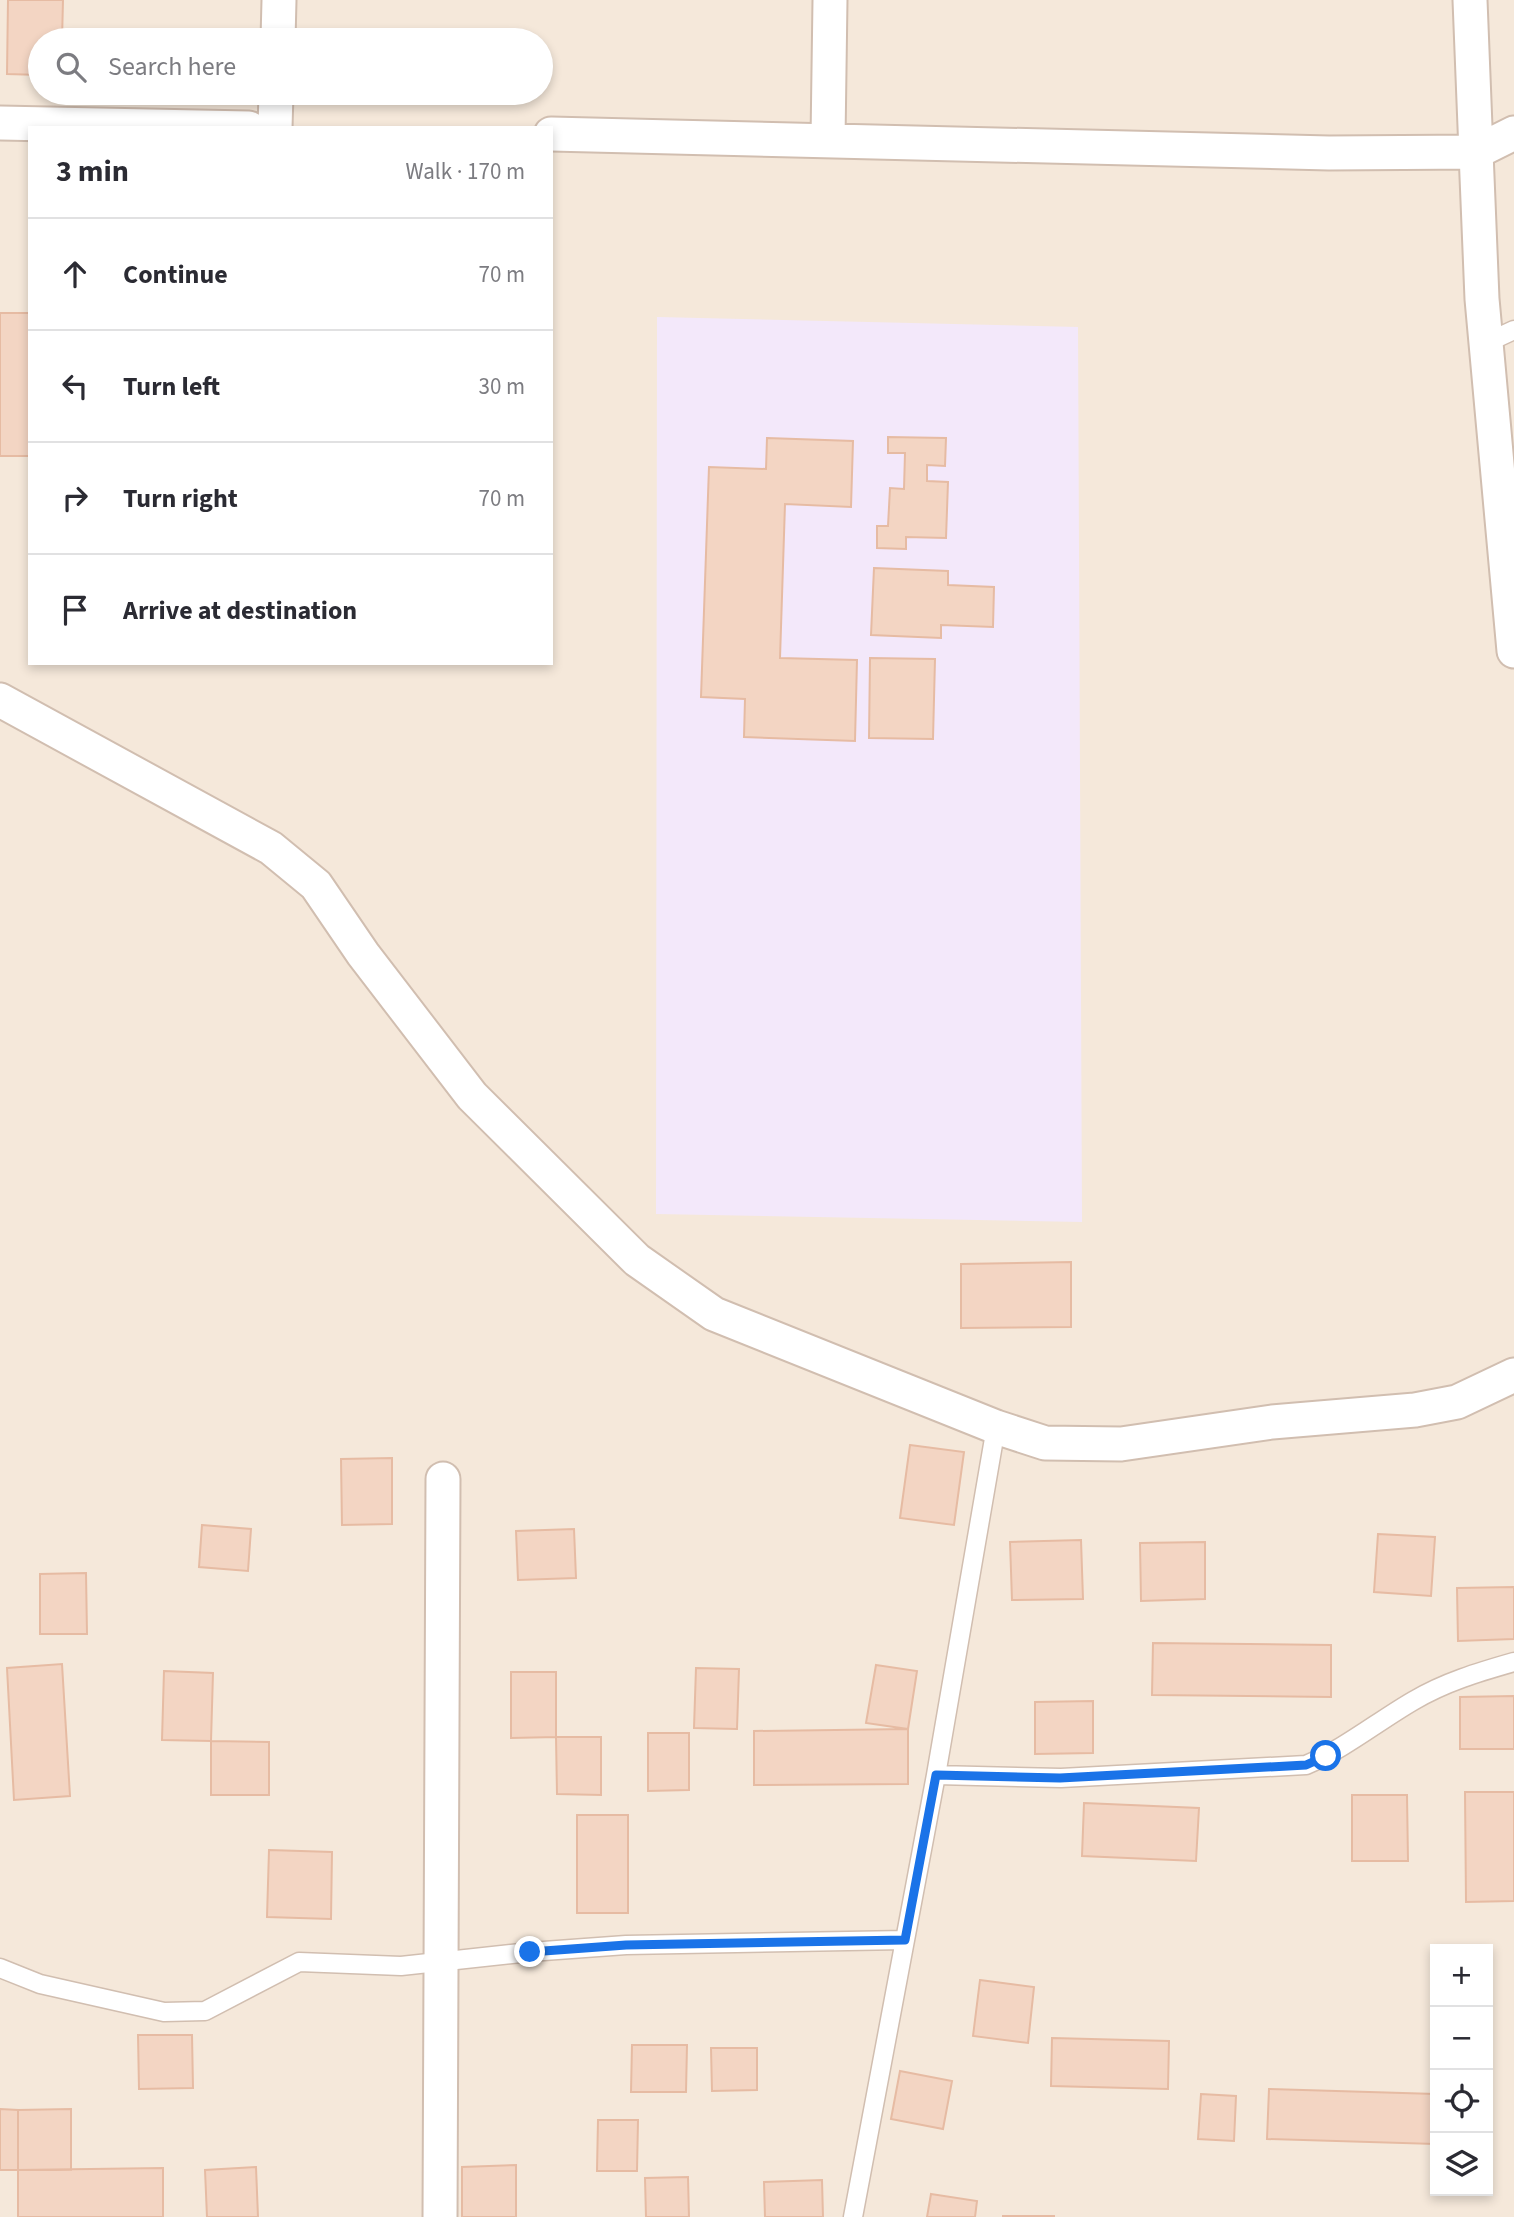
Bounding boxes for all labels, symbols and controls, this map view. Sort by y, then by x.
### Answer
search box [28,28,553,105]
icon: search [52,48,90,86]
text: Search here [108,48,236,85]
text: 3 min [56,150,129,193]
text: Walk · 170 m [406,155,525,188]
icon: ahead [56,255,94,293]
text: Continue [123,256,228,293]
text: 70 m [478,258,525,291]
icon: left [56,367,94,405]
text: Turn left [123,368,220,405]
text: 30 m [478,370,525,403]
icon: right [56,479,94,517]
text: Turn right [123,480,238,517]
text: 70 m [478,482,525,515]
icon: arrive [56,591,94,629]
text: Arrive at destination [123,592,357,629]
route start [1310,1740,1341,1771]
route end [514,1936,545,1967]
map controls [1430,1944,1493,2196]
button: + [1430,1944,1493,2007]
button: − [1430,2007,1493,2070]
button: locate [1430,2070,1493,2133]
button: layers [1430,2133,1493,2196]

